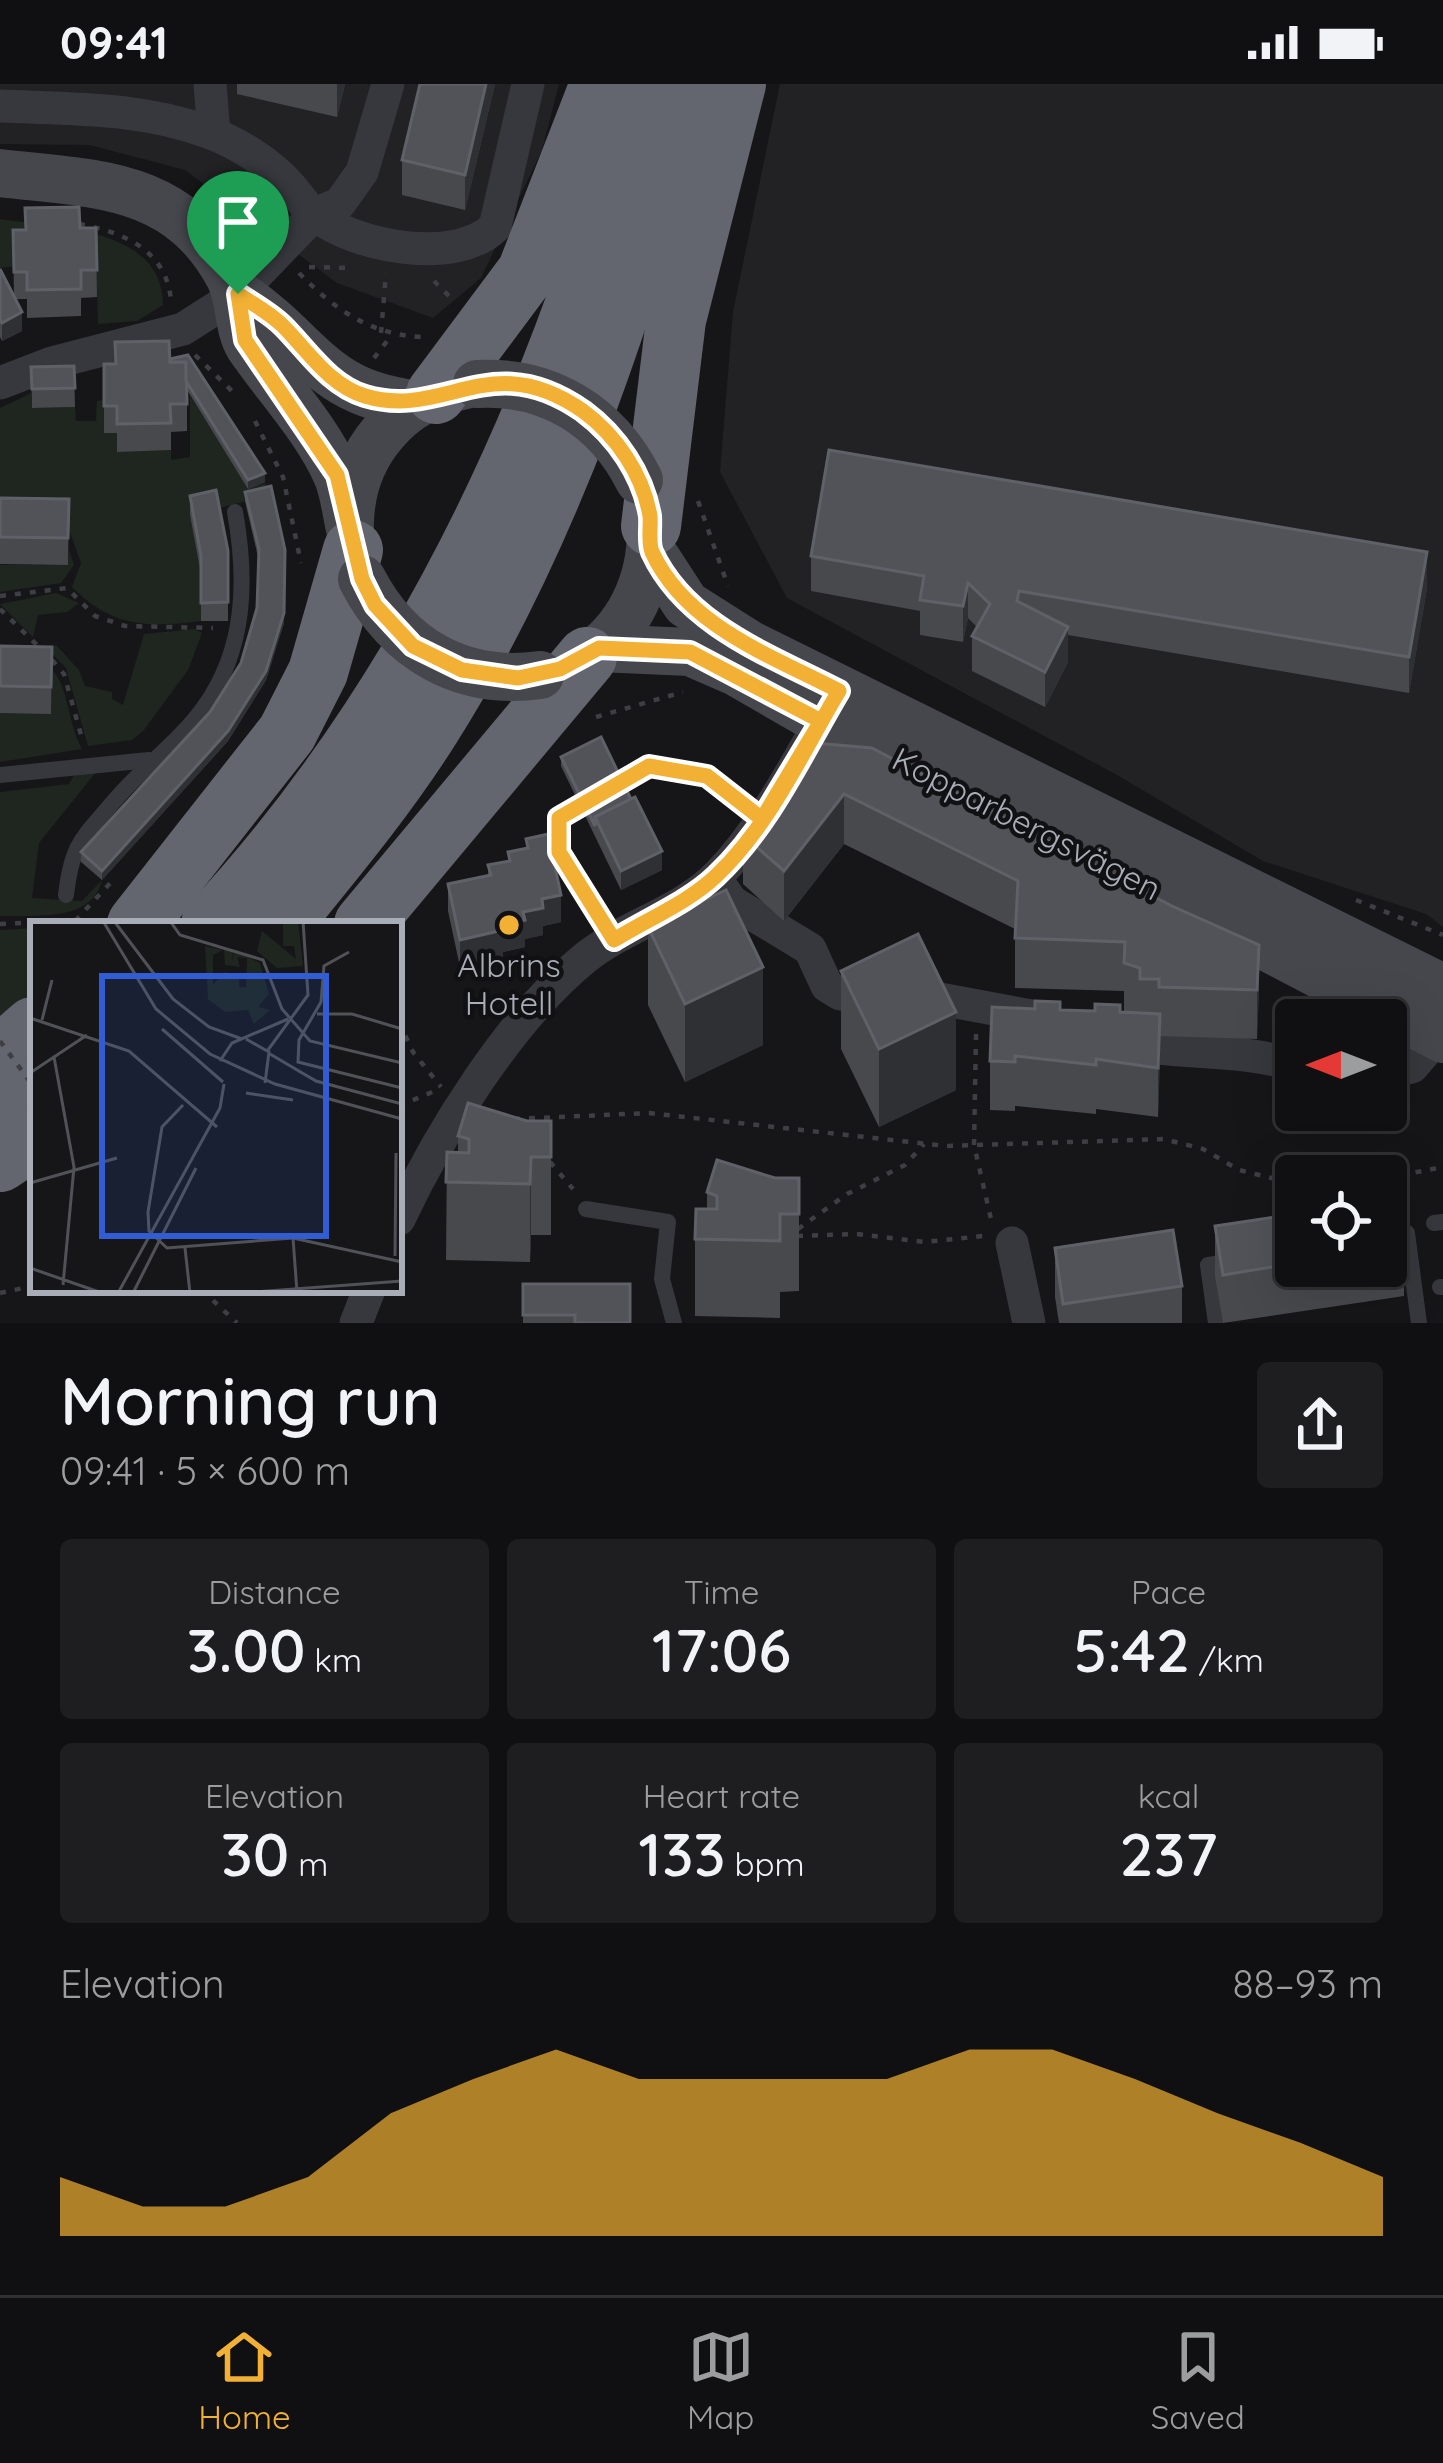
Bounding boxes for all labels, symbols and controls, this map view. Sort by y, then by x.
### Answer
text: 09:41 [60,14,168,70]
pin [187,171,289,294]
icon: arrive [205,189,271,255]
street label: Kopparbergsvägen [886,738,1168,908]
marker: Albrins Hotell [496,912,522,938]
inset map [30,921,402,1293]
place label: Albrins Hotell [457,944,561,1023]
north arrow [1275,999,1407,1131]
map controls [1275,999,1407,1287]
button: locate [1275,1155,1407,1287]
text: Morning run [60,1359,441,1442]
button: share [1257,1362,1383,1488]
text: 09:41 · 5 × 600 m [60,1446,350,1495]
text: Distance [208,1571,341,1612]
text: Time [684,1571,759,1612]
text: Pace [1131,1571,1206,1612]
text: 3.00 [187,1612,305,1687]
text: 17:06 [652,1612,791,1687]
text: 5:42 [1073,1612,1190,1687]
text: km [305,1639,362,1680]
text: /km [1190,1639,1264,1680]
text: Elevation [205,1775,344,1816]
text: Heart rate [643,1775,800,1816]
text: kcal [1138,1775,1199,1816]
text: 30 [221,1816,289,1891]
text: 133 [638,1816,725,1891]
text: 237 [1119,1816,1218,1891]
text: m [289,1843,328,1884]
text: bpm [725,1843,805,1884]
text: Elevation [60,1959,224,2008]
text: 88–93 m [1233,1959,1383,2008]
tab: Home [198,2324,291,2437]
tab: Map [687,2324,754,2437]
tab: Saved [1151,2324,1245,2437]

